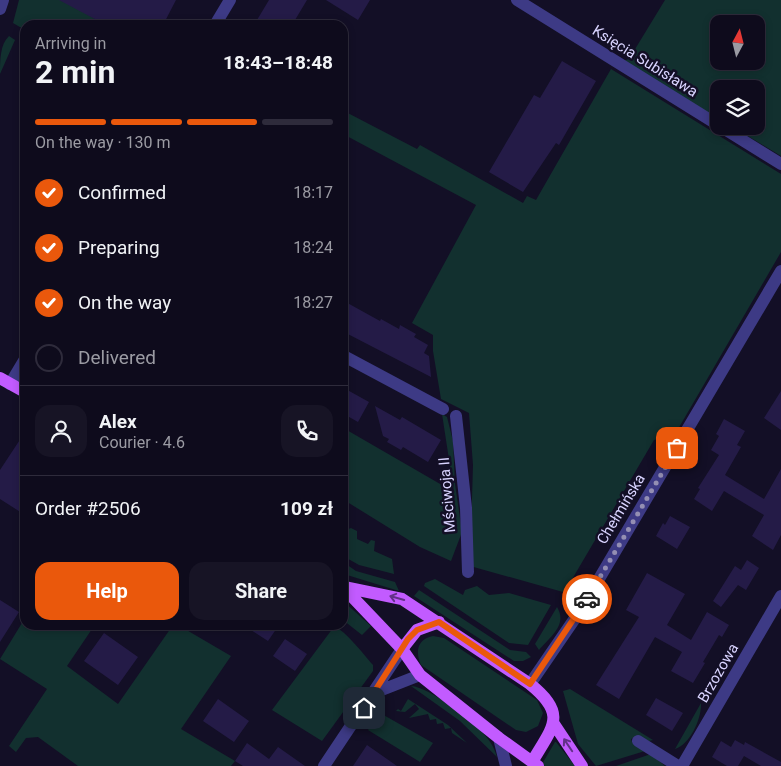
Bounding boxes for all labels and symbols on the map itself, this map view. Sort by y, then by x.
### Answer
north arrow [710,15,765,70]
street label: Księcia Subisława [589,21,701,101]
pin [656,427,698,469]
street label: Mściwoja II [435,456,459,534]
street label: Chełmińska [593,471,649,547]
courier [562,574,612,624]
one-way arrow [389,593,405,603]
street label: Brzozowa [694,640,742,706]
pin [343,687,385,729]
one-way arrow [563,738,573,752]

